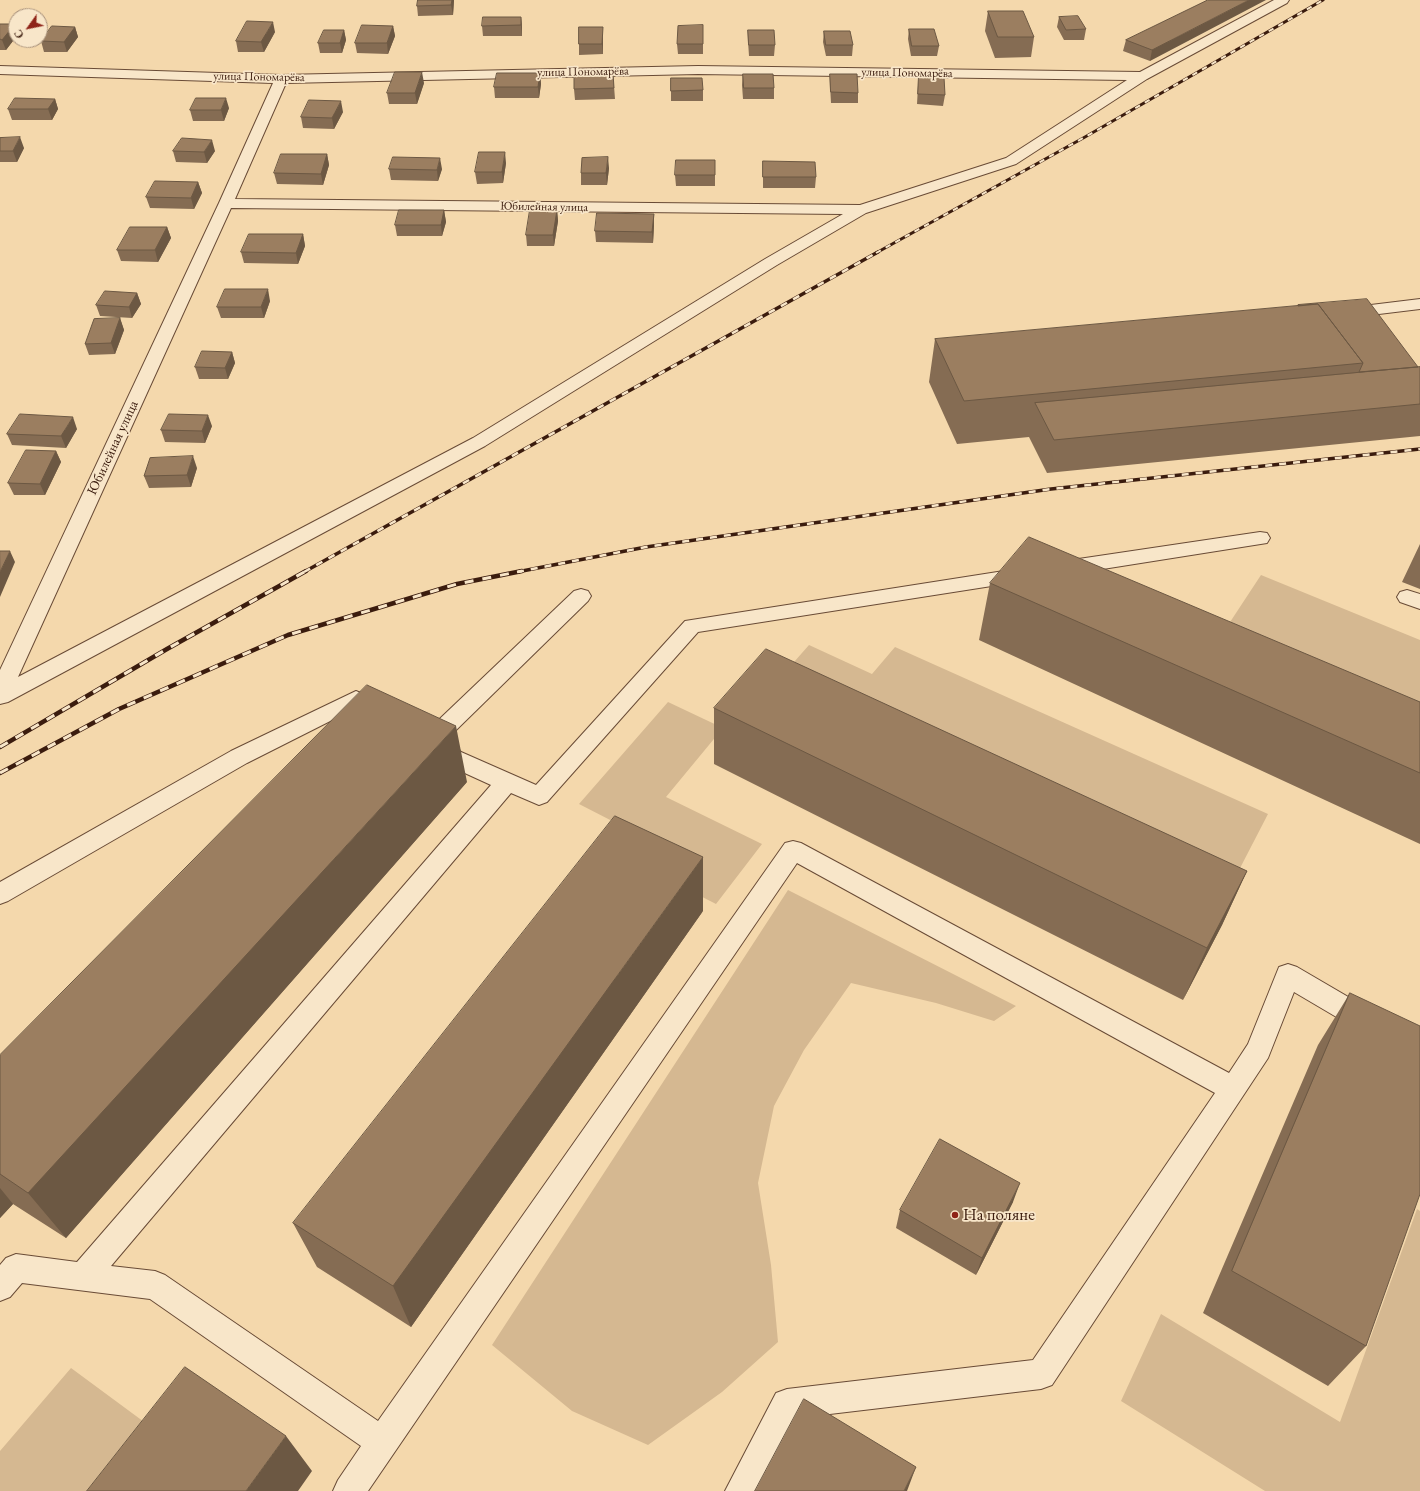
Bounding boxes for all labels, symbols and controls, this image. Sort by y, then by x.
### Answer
north arrow [8,8,48,48]
text: С [11,27,27,41]
street label: улица Пономарёва [537,64,629,80]
street label: улица Пономарёва [861,65,953,81]
street label: улица Пономарёва [213,69,305,85]
street label: Юбилейная улица [500,199,588,215]
street label: Юбилейная улица [84,398,142,498]
place label: На поляне [963,1205,1035,1225]
marker: На поляне [950,1210,960,1220]

